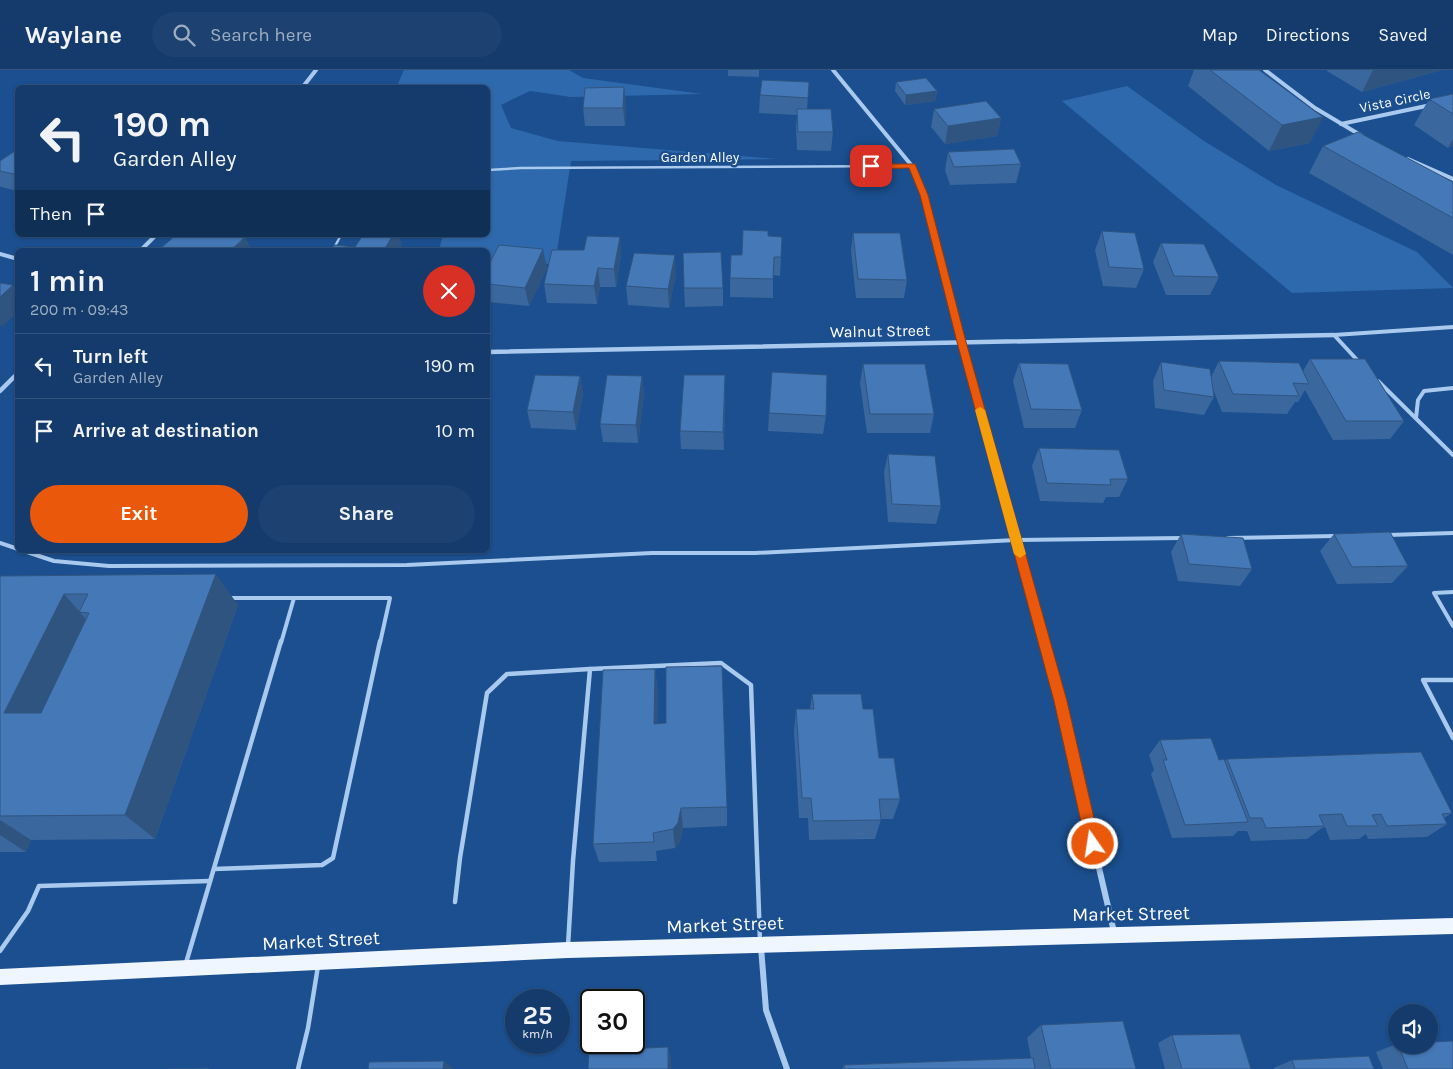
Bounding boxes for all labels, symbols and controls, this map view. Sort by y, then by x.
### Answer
search box [152,12,502,57]
text: Waylane [25,21,122,49]
icon: search [170,21,198,49]
text: Search here [210,24,312,46]
text: Map [1202,24,1238,46]
text: Directions [1266,24,1350,46]
text: Saved [1378,24,1428,46]
street label: Vista Circle [1358,85,1432,117]
text: 190 m [113,104,211,145]
icon: left [30,105,95,170]
pin [850,145,892,187]
text: Garden Alley [113,146,237,172]
street label: Garden Alley [661,149,740,166]
icon: arrive [857,152,885,180]
icon: arrive [82,200,110,228]
text: Then [30,203,72,225]
text: 1 min [30,263,105,299]
button: close [423,265,475,317]
text: 200 m · 09:43 [30,300,128,319]
street label: Walnut Street [830,321,930,341]
text: Turn left [73,346,148,368]
icon: left [30,352,58,380]
text: 190 m [424,355,475,377]
text: Garden Alley [73,368,163,387]
icon: arrive [30,417,58,445]
text: Arrive at destination [73,420,259,442]
text: 10 m [435,420,475,442]
button: Exit [30,485,248,543]
button: Share [258,485,475,543]
position arrow [1066,817,1118,869]
street label: Market Street [1072,902,1190,926]
street label: Market Street [666,912,784,938]
street label: Market Street [262,927,380,955]
speed limit sign: 30 [580,989,645,1054]
text: 25 [523,1001,552,1030]
map controls [1388,1004,1438,1054]
button: sound [1388,1004,1438,1054]
text: km/h [522,1027,553,1041]

